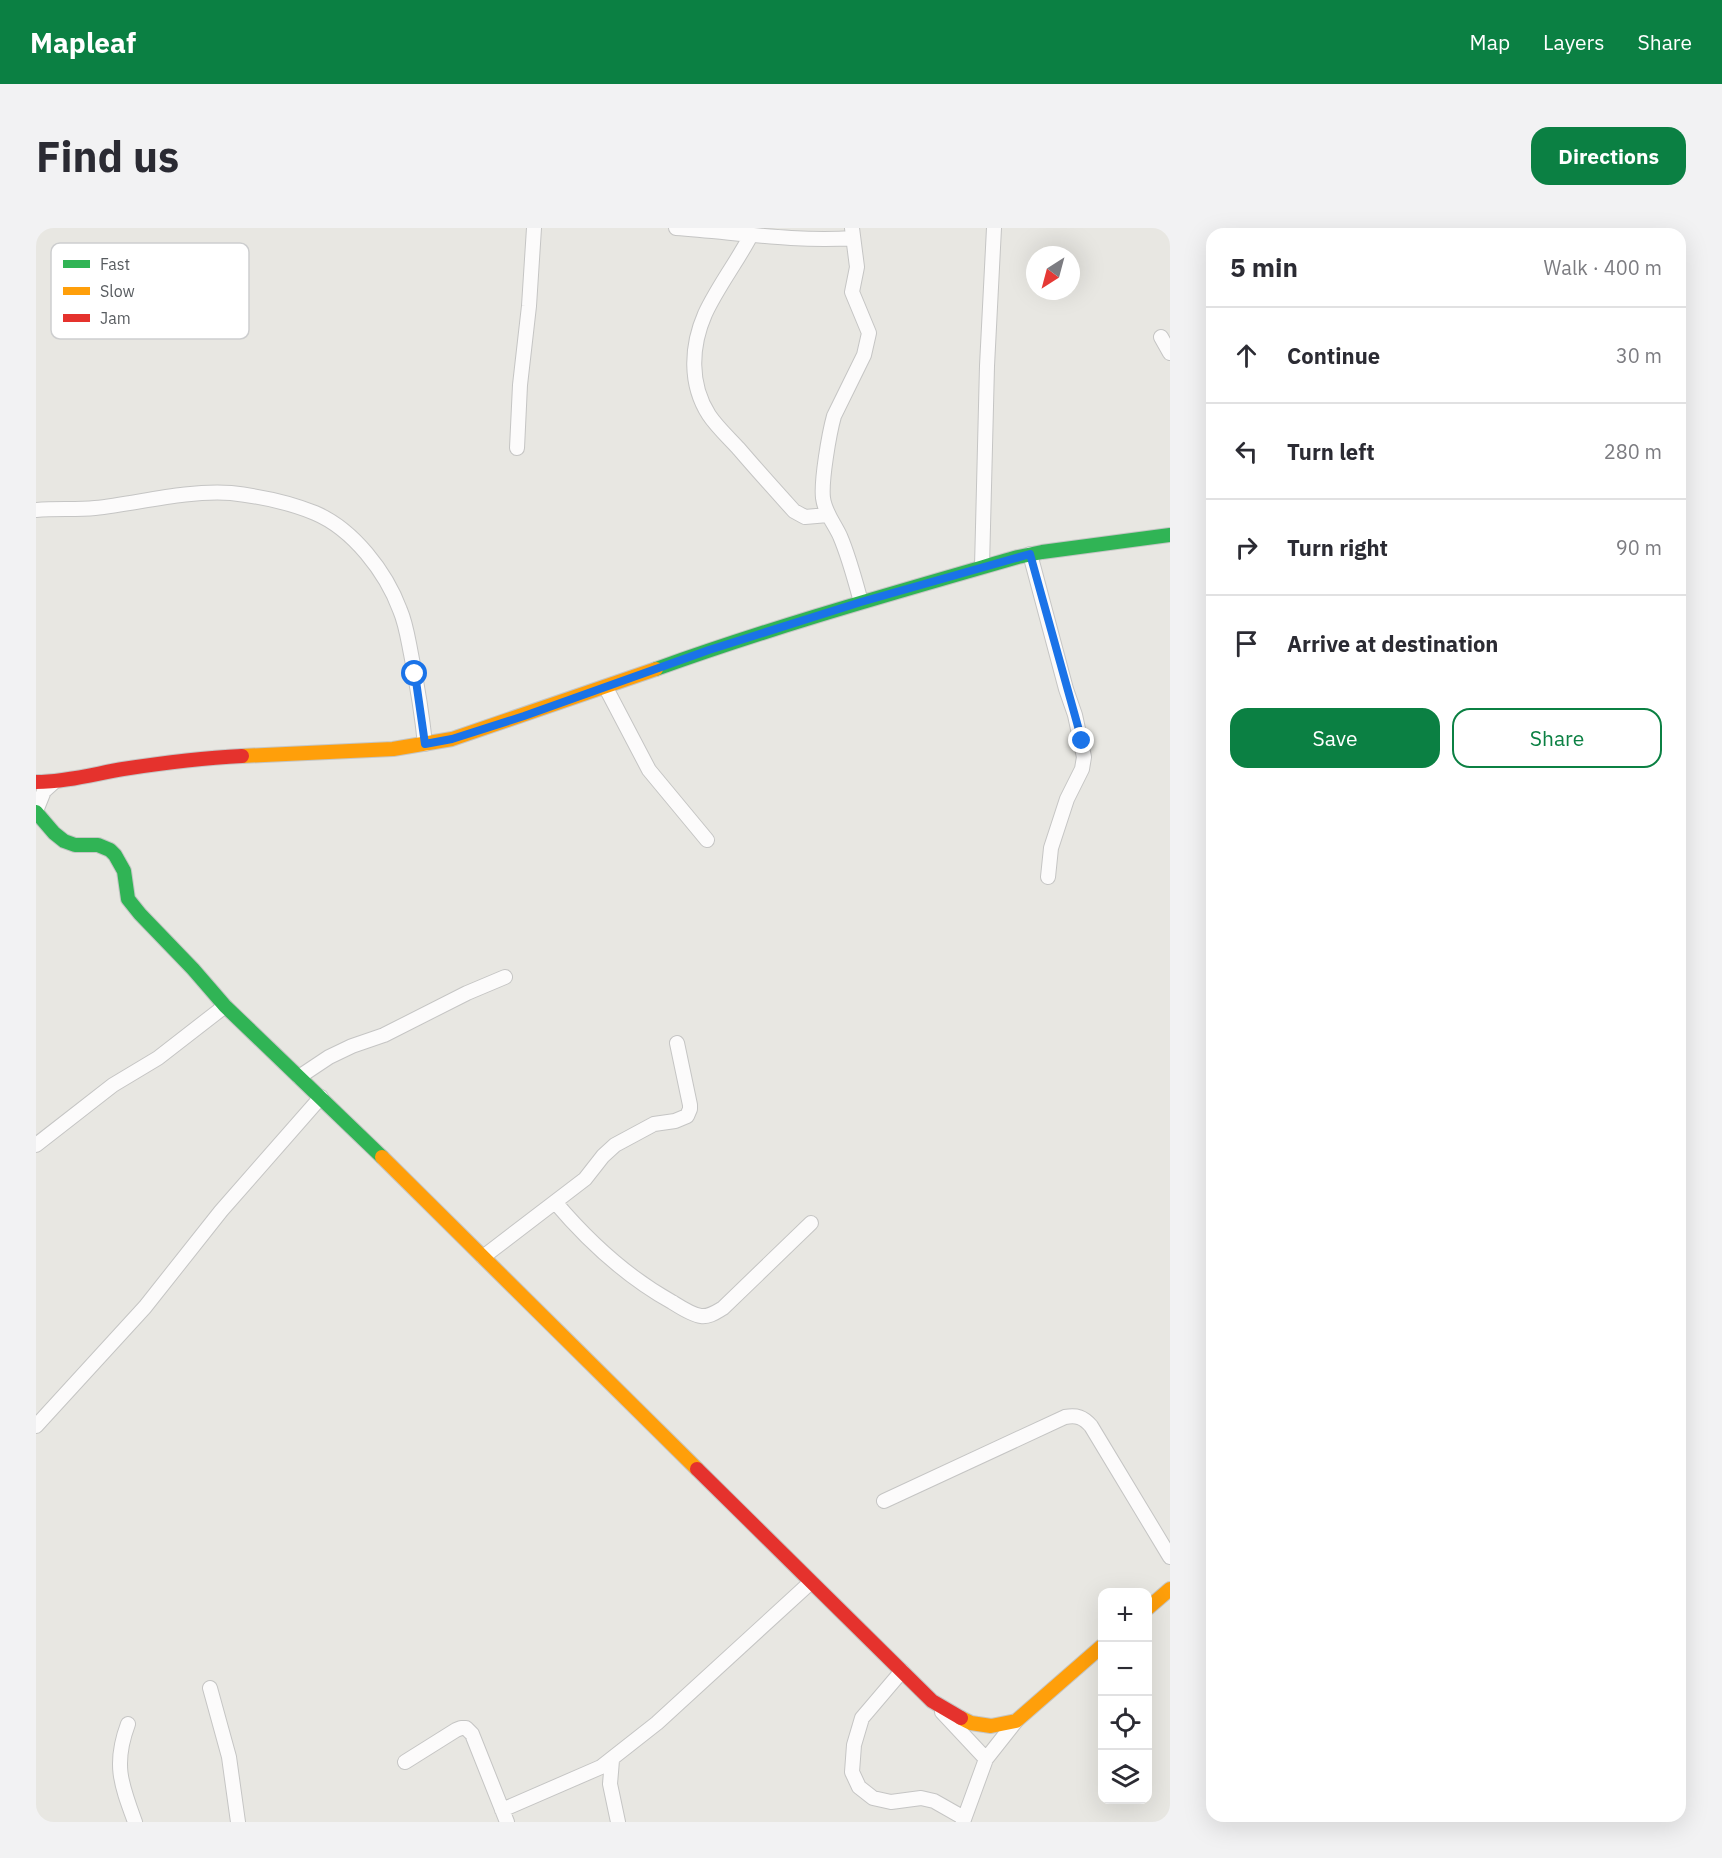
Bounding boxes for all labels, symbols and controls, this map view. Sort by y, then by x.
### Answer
text: Mapleaf [30,24,136,61]
text: Map [1470,28,1510,56]
text: Layers [1543,28,1605,56]
text: Share [1638,28,1692,56]
button: Directions [1531,127,1686,185]
text: Find us [36,129,179,184]
legend [51,243,249,339]
north arrow [1026,246,1080,300]
text: 5 min [1230,250,1298,284]
text: Fast [100,254,130,274]
text: Walk · 400 m [1544,254,1662,281]
text: Slow [100,281,135,301]
text: Jam [100,308,131,328]
icon: ahead [1230,339,1263,372]
text: Continue [1287,341,1380,370]
text: 30 m [1616,342,1662,369]
icon: left [1230,435,1263,468]
text: Turn left [1287,437,1375,466]
text: 280 m [1604,438,1662,465]
icon: right [1230,531,1263,564]
text: Turn right [1287,533,1388,562]
text: 90 m [1616,534,1662,561]
icon: arrive [1230,627,1263,660]
text: Arrive at destination [1287,629,1498,658]
route start [401,660,427,686]
button: Save [1230,708,1440,768]
button: Share [1452,708,1662,768]
route end [1068,727,1094,753]
map controls [1098,1588,1152,1804]
button: + [1098,1588,1152,1642]
button: − [1098,1642,1152,1696]
button: locate [1098,1696,1152,1750]
button: layers [1098,1750,1152,1804]

